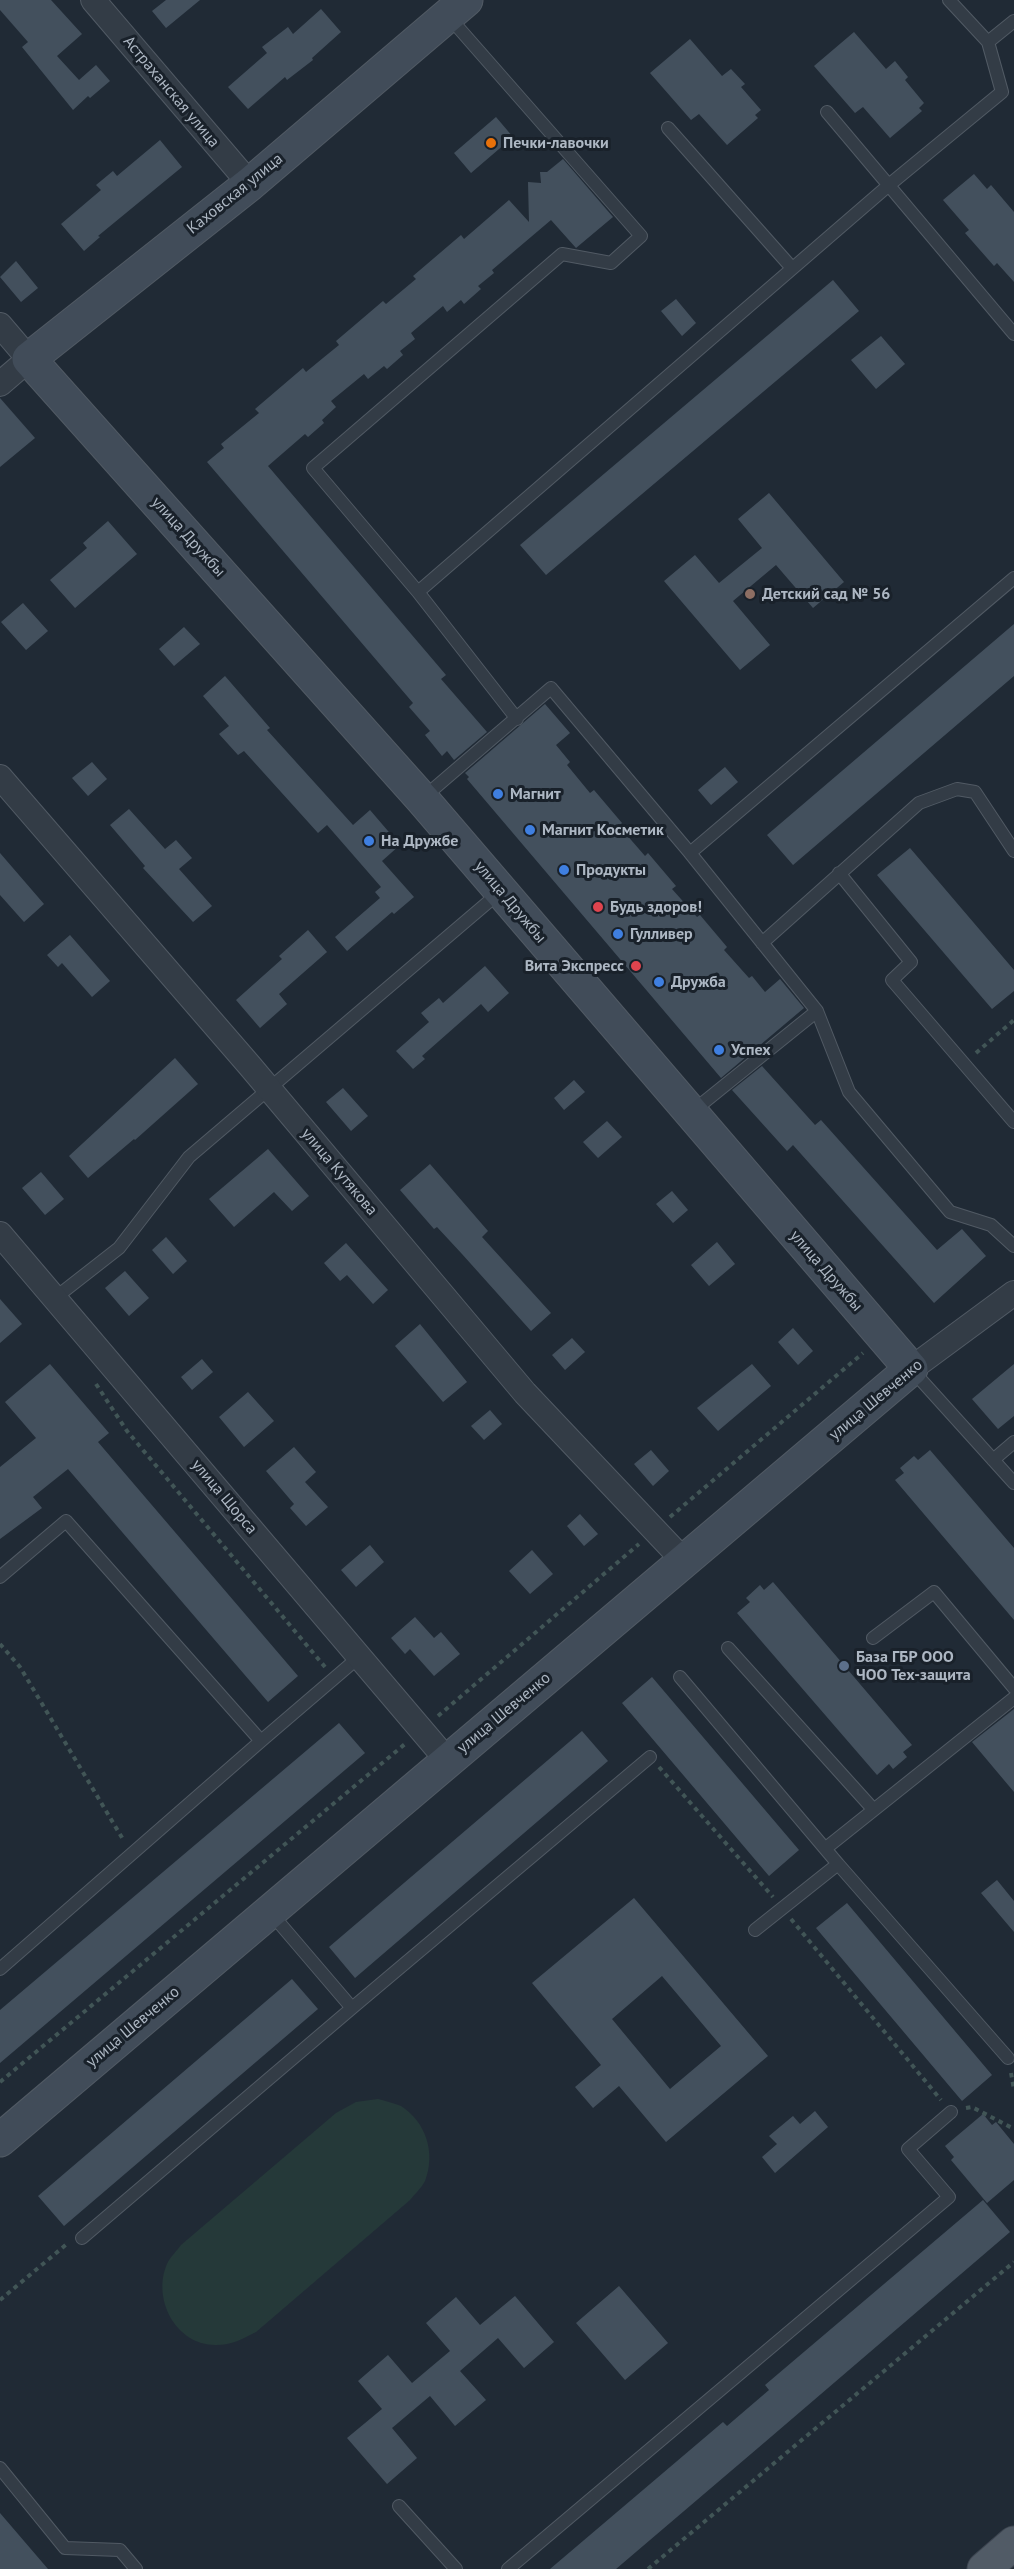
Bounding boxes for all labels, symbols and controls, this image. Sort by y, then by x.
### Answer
street label: Астраханская улица [119,32,223,152]
place label: Печки-лавочки [503,133,609,153]
marker: Печки-лавочки [484,136,498,150]
street label: Каховская улица [183,150,287,238]
street label: улица Дружбы [147,493,229,581]
place label: Детский сад № 56 [762,584,890,604]
marker: Детский сад № 56 [743,587,757,601]
place label: Магнит [510,784,561,804]
marker: Магнит [491,787,505,801]
place label: Магнит Косметик [542,820,664,840]
marker: Магнит Косметик [523,823,537,837]
place label: На Дружбе [381,831,458,851]
marker: На Дружбе [362,834,376,848]
street label: улица Дружбы [470,857,550,947]
place label: Продукты [576,860,646,880]
marker: Продукты [557,863,571,877]
place label: Будь здоров! [610,897,702,917]
marker: Будь здоров! [591,900,605,914]
place label: Гулливер [630,924,693,944]
marker: Гулливер [611,927,625,941]
place label: Вита Экспресс [525,956,624,976]
marker: Вита Экспресс [629,959,643,973]
place label: Дружба [671,972,726,992]
marker: Дружба [652,975,666,989]
place label: Успех [731,1040,771,1060]
marker: Успех [712,1043,726,1057]
street label: улица Кутякова [297,1124,381,1220]
street label: улица Дружбы [786,1226,866,1316]
street label: улица Шевченко [825,1355,927,1445]
street label: улица Щорса [187,1456,261,1538]
place label: База ГБР ООО ЧОО Тех-защита [856,1647,971,1685]
marker: База ГБР ООО ЧОО Тех-защита [837,1659,851,1673]
street label: улица Шевченко [453,1668,555,1758]
street label: улица Шевченко [82,1982,184,2072]

